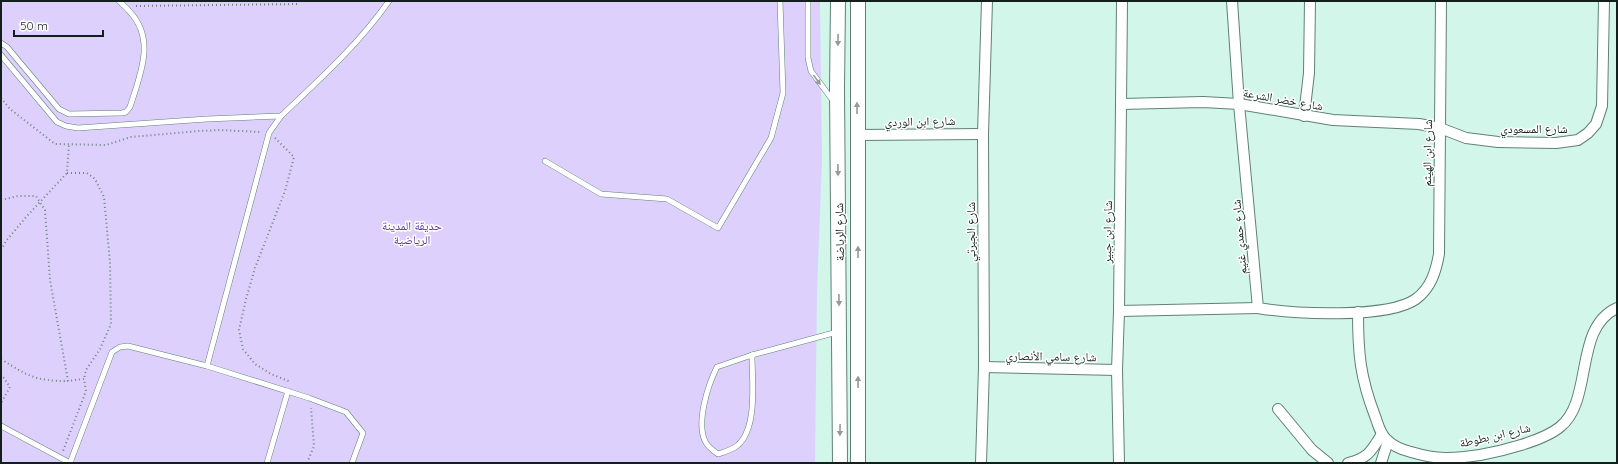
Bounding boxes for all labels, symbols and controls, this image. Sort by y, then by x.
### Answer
scale bar [14,12,103,38]
text: 50 m [20,18,48,33]
one-way arrow [835,34,841,47]
one-way arrow [813,74,821,85]
street label: شارع خضر الشرعة [1242,85,1324,114]
one-way arrow [854,101,860,114]
street label: شارع ابن الوردي [885,113,956,132]
street label: شارع ابن الهيثم [1419,119,1436,187]
street label: شارع المسعودي [1500,121,1568,139]
one-way arrow [835,164,841,177]
street label: شارع حمدي غنيم [1228,198,1253,275]
street label: شارع ابن جبير [1099,200,1116,265]
street label: شارع الجبرتي [963,202,981,262]
street label: شارع الرياضة [831,203,848,261]
park label: حديقة المدينة الرياضية [382,218,442,247]
one-way arrow [855,245,861,258]
one-way arrow [836,294,843,306]
street label: شارع سامي الأنصاري [1005,348,1097,367]
one-way arrow [855,375,861,388]
street label: شارع ابن بطوطة [1458,420,1532,451]
one-way arrow [837,424,843,437]

